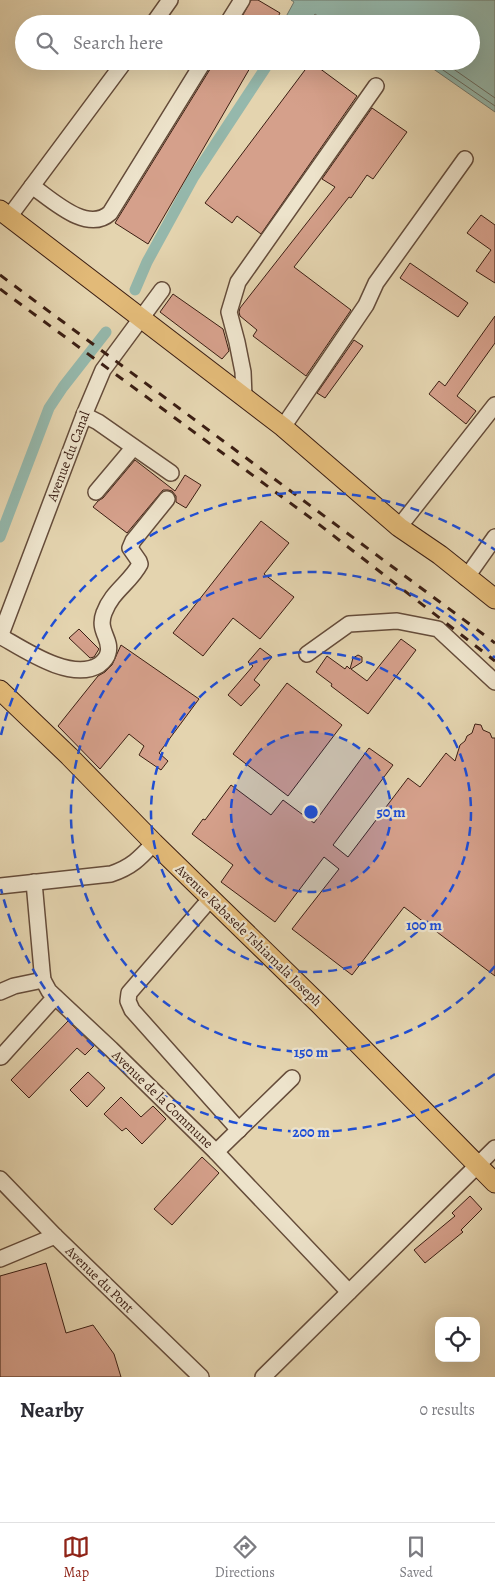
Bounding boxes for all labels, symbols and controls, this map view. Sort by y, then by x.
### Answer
search box [15,15,480,70]
icon: search [33,29,61,57]
text: Search here [73,30,163,56]
street label: Avenue du Canal [42,408,95,505]
text: 50 m [376,802,406,822]
centre of rings [302,803,320,821]
street label: Avenue Kabasele Tshiamala Joseph [171,859,326,1011]
text: 100 m [406,915,442,935]
text: 150 m [294,1042,329,1062]
street label: Avenue de la Commune [107,1045,217,1153]
text: 200 m [292,1122,330,1142]
street label: Avenue du Pont [60,1241,138,1317]
map controls [435,1317,480,1362]
button: locate [435,1317,480,1362]
text: Nearby [20,1396,83,1424]
text: 0 results [419,1399,475,1421]
tab: Map [62,1533,90,1582]
tab: Directions [215,1533,275,1582]
tab: Saved [400,1533,433,1582]

